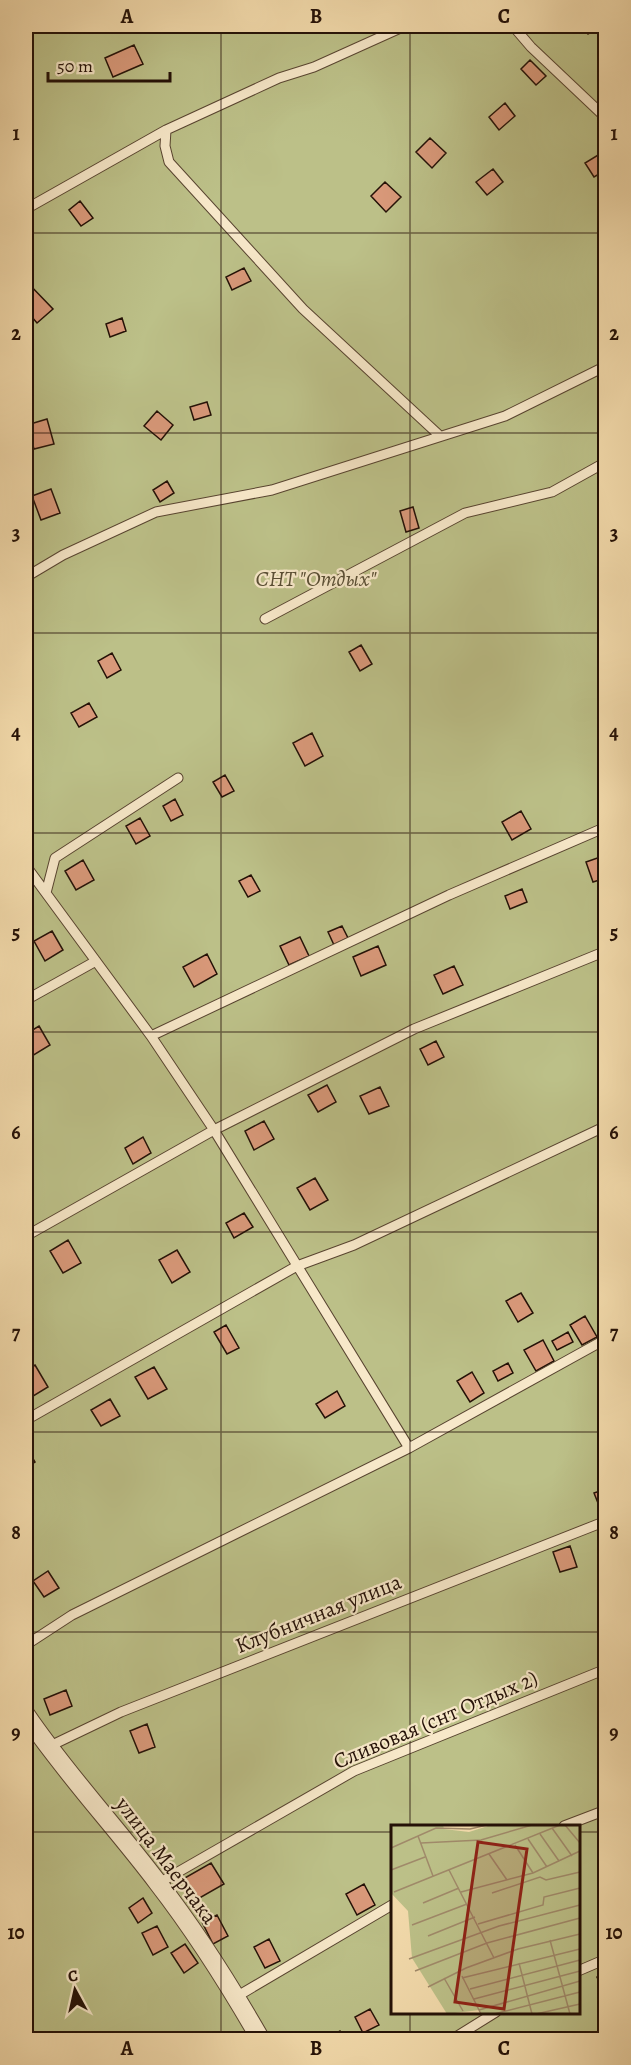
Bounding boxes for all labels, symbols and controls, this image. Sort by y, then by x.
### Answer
text: A [120,3,134,30]
text: B [310,3,322,30]
text: C [498,3,510,30]
scale bar [48,45,170,83]
text: 50 m [57,54,93,78]
text: 1 [12,120,20,147]
text: 1 [610,120,618,147]
text: 2 [11,320,21,347]
text: 2 [609,320,619,347]
text: 3 [12,520,20,547]
text: 3 [610,520,618,547]
park label: СНТ "Отдых" [255,564,377,594]
text: 4 [11,719,21,746]
text: 4 [609,719,619,746]
text: 5 [12,919,20,946]
text: 5 [610,919,618,946]
text: 6 [11,1119,21,1146]
text: 6 [609,1119,619,1146]
text: 7 [12,1319,21,1346]
text: 7 [610,1319,619,1346]
text: 8 [11,1519,21,1546]
text: 8 [609,1519,619,1546]
street label: Клубничная улица [231,1567,407,1661]
street label: Сливовая (снт Отдых 2) [329,1663,542,1777]
text: 9 [11,1719,21,1746]
text: 9 [609,1719,619,1746]
street label: улица Маерчака [108,1790,225,1931]
inset map [391,1825,580,2014]
text: 10 [7,1919,25,1946]
text: 10 [605,1919,623,1946]
north arrow [45,1960,105,2020]
text: С [67,1965,80,1988]
text: A [120,2035,134,2062]
text: B [310,2035,322,2062]
text: C [498,2035,510,2062]

